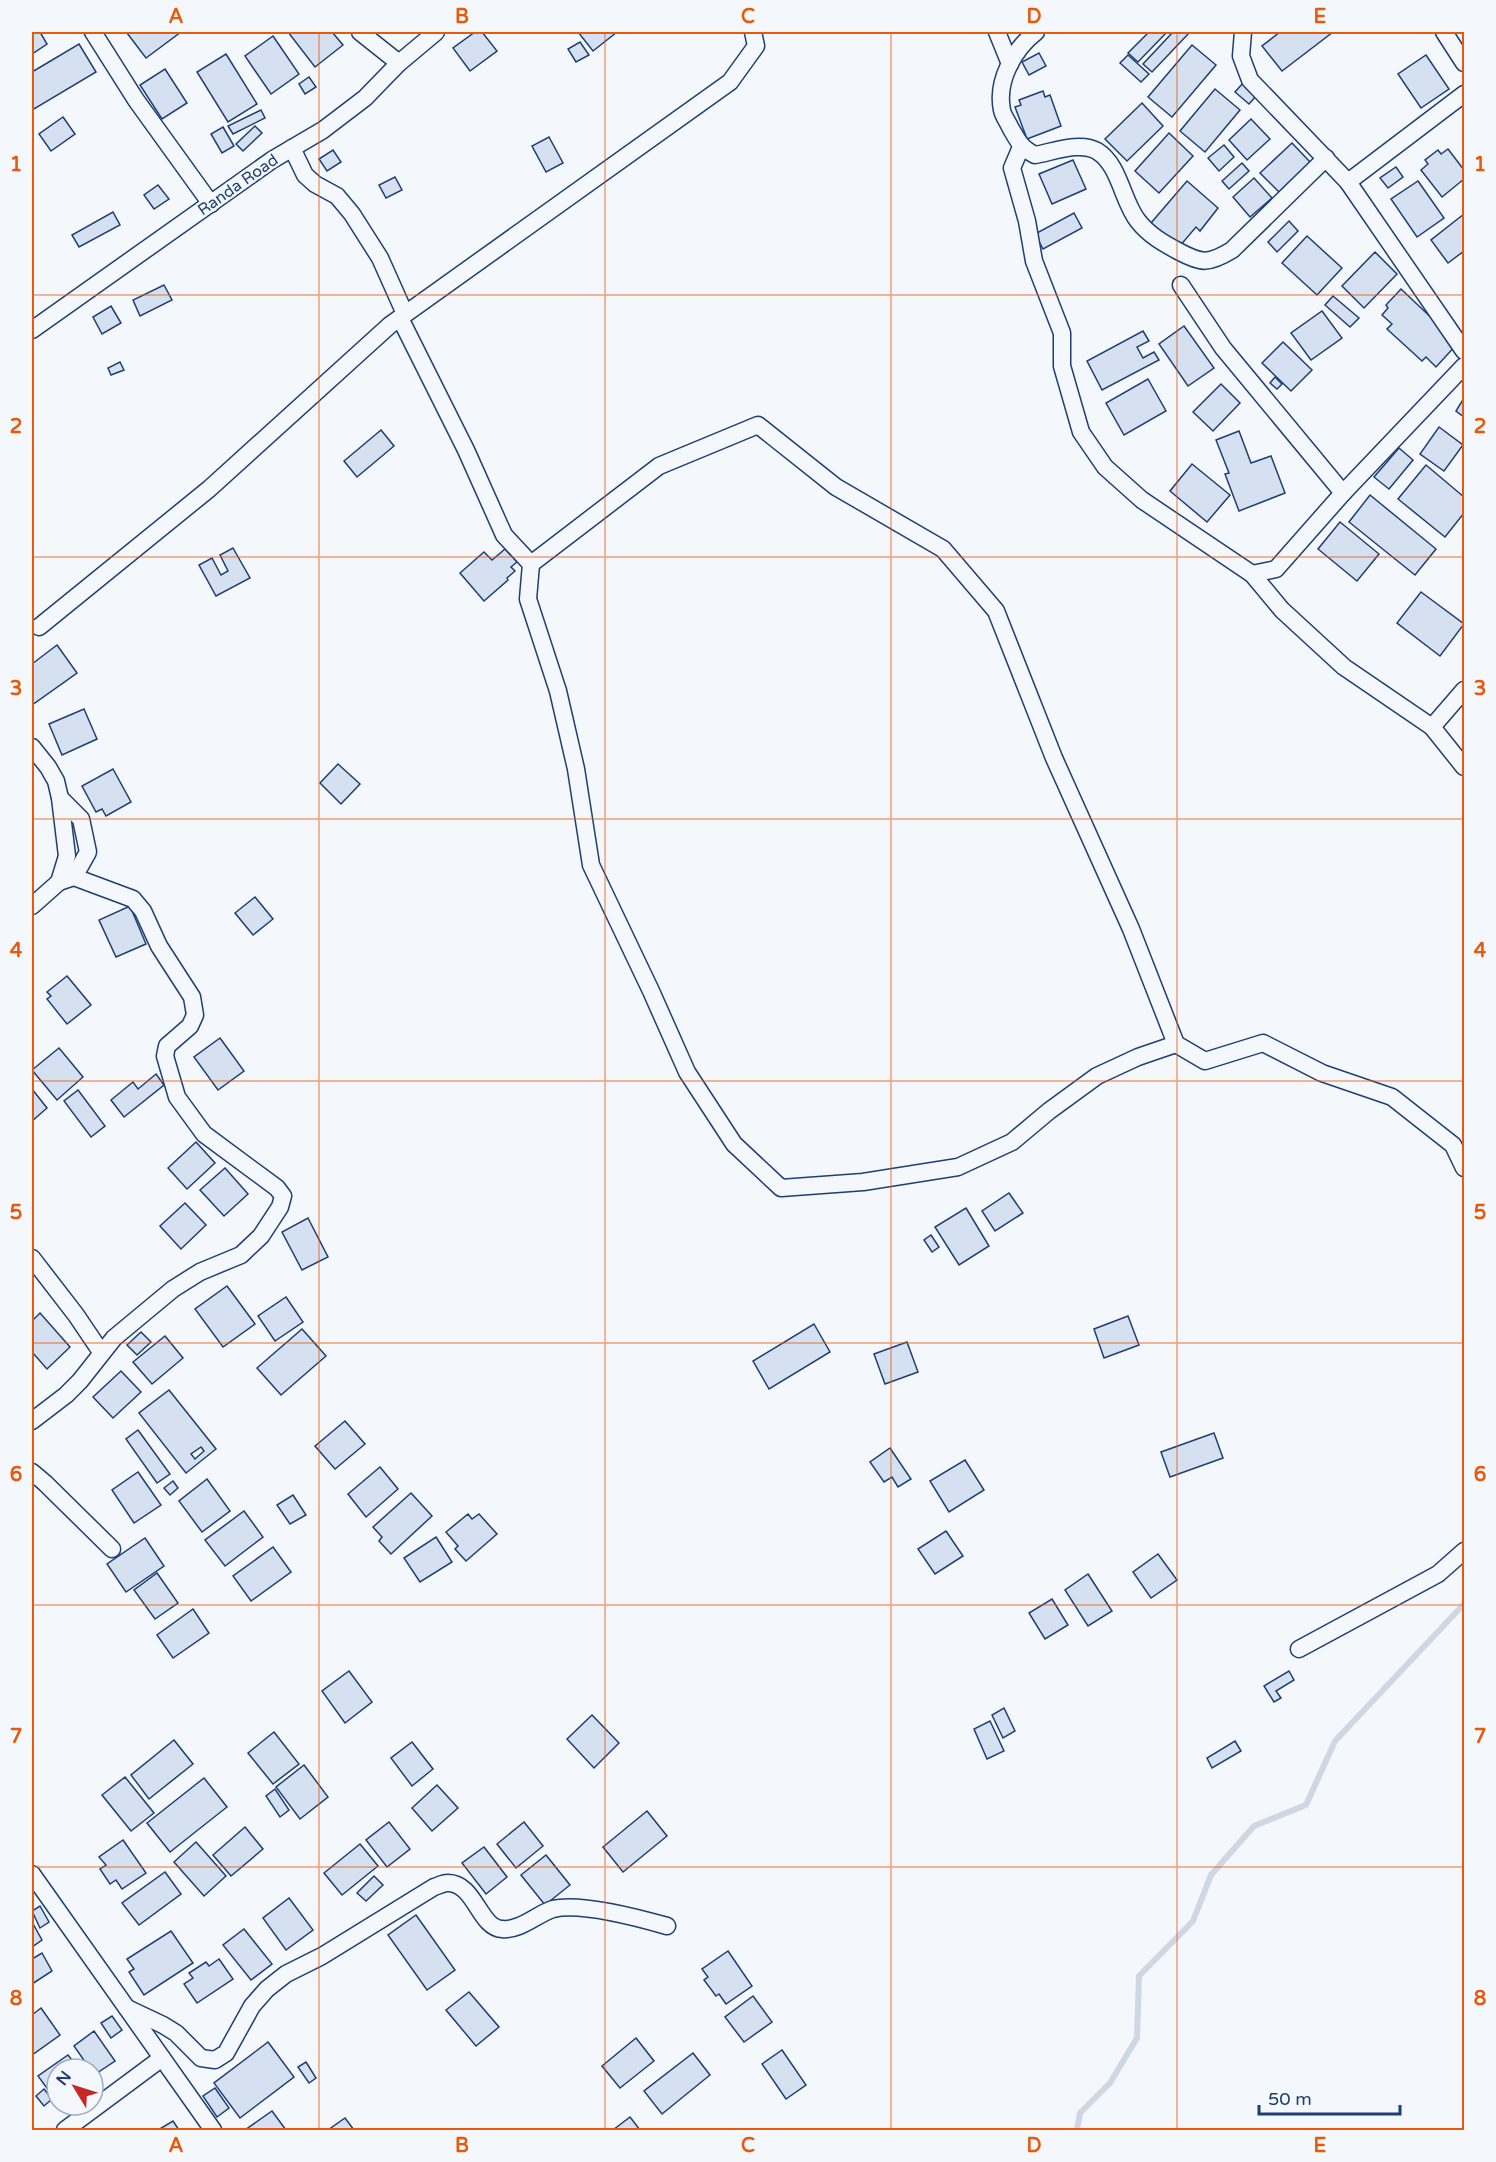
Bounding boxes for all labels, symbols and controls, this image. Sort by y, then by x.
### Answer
text: A [169,5,184,29]
text: B [455,5,469,29]
text: C [741,5,755,29]
text: D [1026,5,1042,29]
text: E [1314,5,1327,29]
street label: Randa Road [194,150,282,220]
text: 1 [10,153,22,177]
text: 1 [1474,153,1486,177]
text: 2 [10,415,22,439]
text: 2 [1474,415,1486,439]
text: 3 [10,677,22,701]
text: 3 [1474,677,1486,701]
text: 4 [10,939,23,963]
text: 4 [1474,939,1487,963]
text: 5 [10,1201,22,1225]
text: 5 [1474,1201,1486,1225]
text: 6 [10,1463,22,1487]
text: 6 [1474,1463,1486,1487]
text: 7 [10,1725,22,1749]
text: 7 [1474,1725,1486,1749]
text: 8 [10,1987,22,2011]
text: 8 [1474,1987,1486,2011]
north arrow [45,2057,105,2117]
text: N [52,2067,76,2090]
scale bar [1259,2078,1400,2116]
text: 50 m [1268,2088,1312,2110]
text: A [169,2134,184,2158]
text: B [455,2134,469,2158]
text: C [741,2134,755,2158]
text: D [1026,2134,1042,2158]
text: E [1314,2134,1327,2158]

